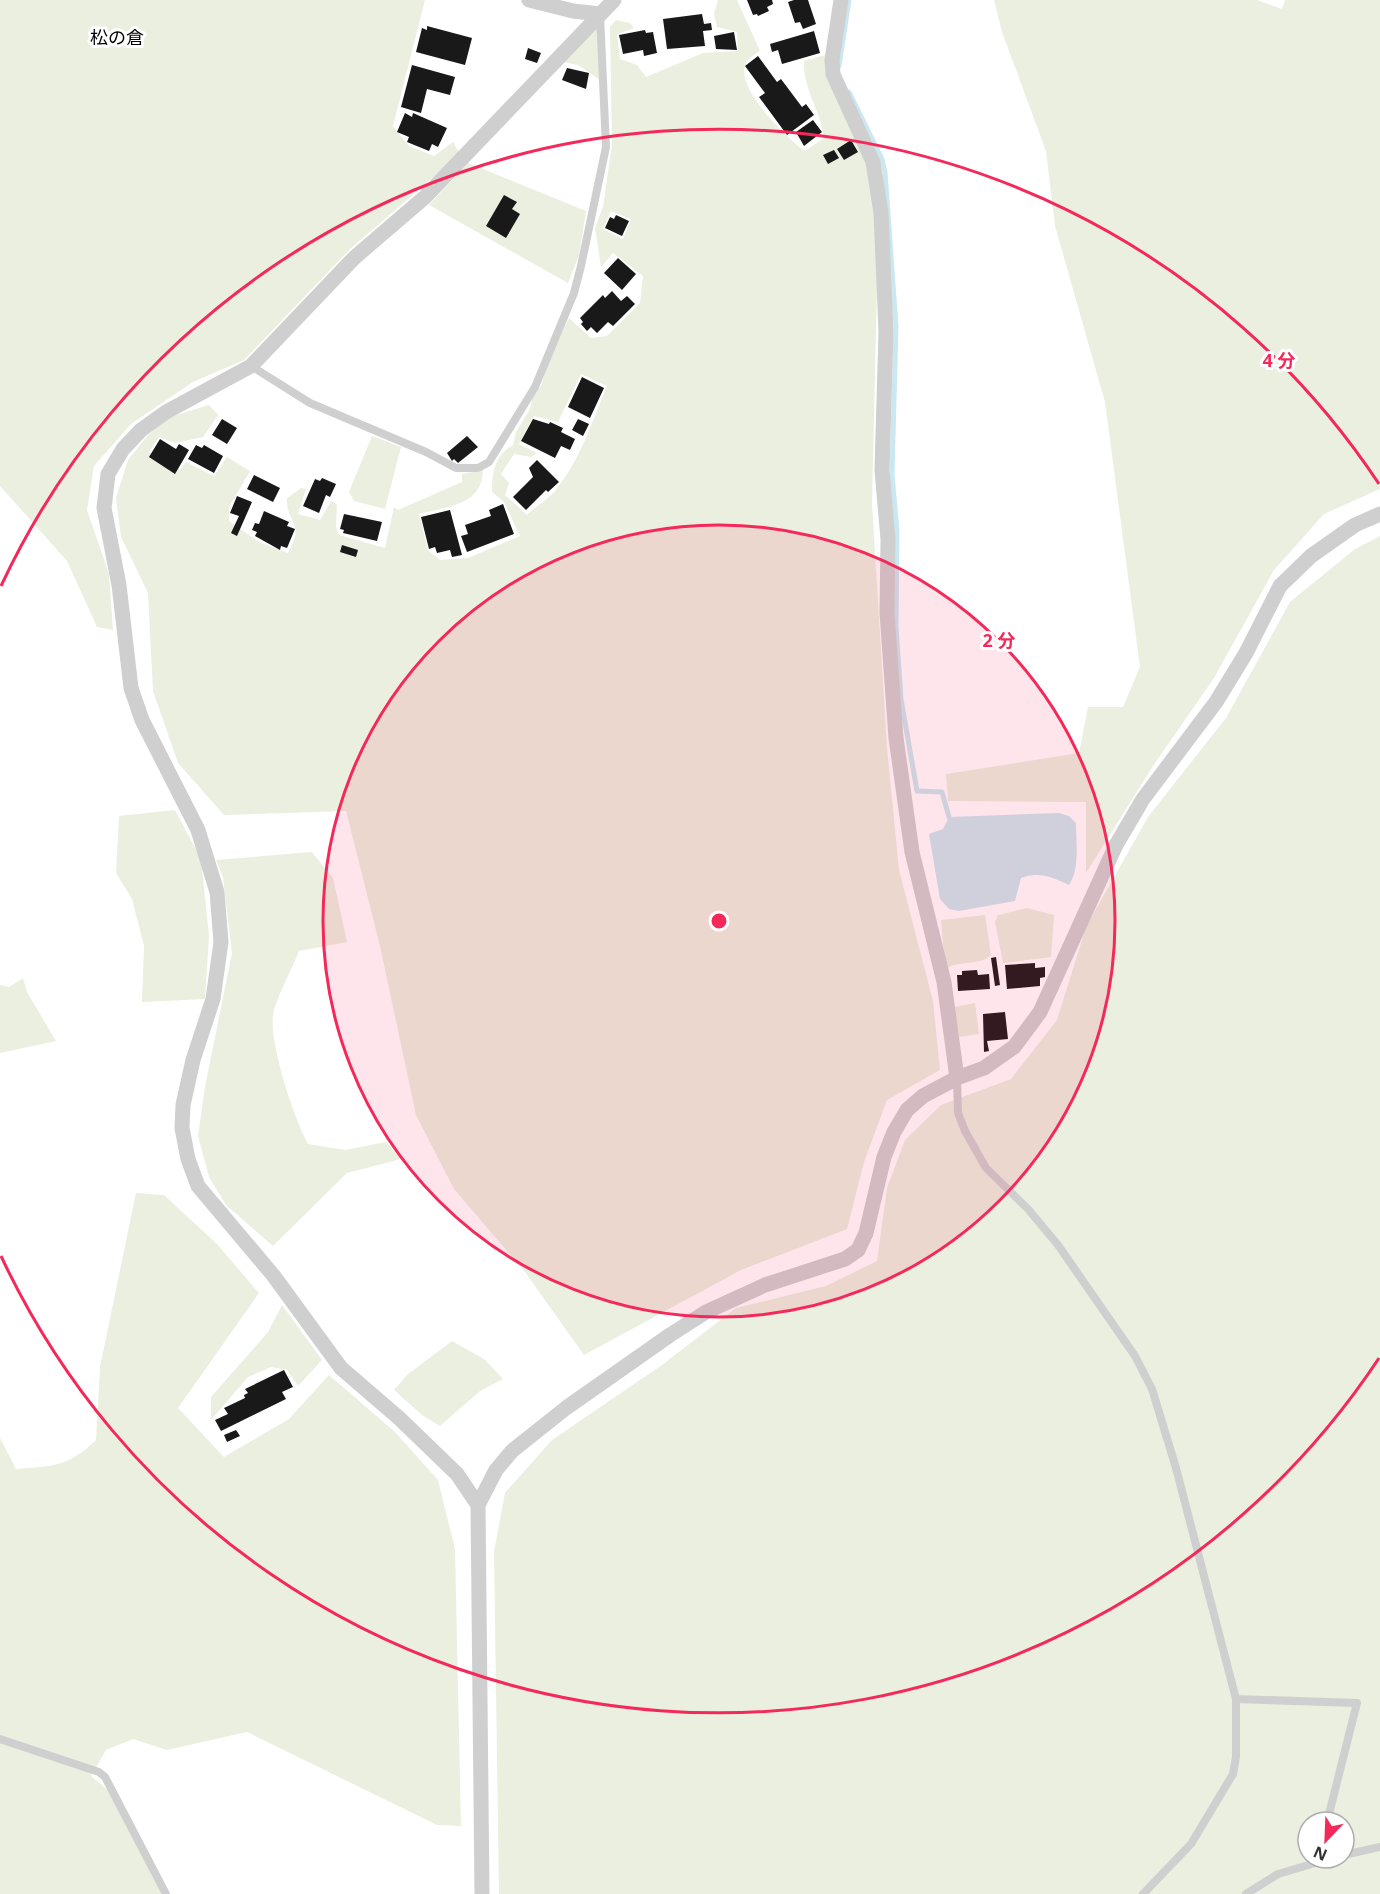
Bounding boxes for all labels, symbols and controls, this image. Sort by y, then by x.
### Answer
district label: 松の倉 [90,25,144,49]
text: 4 分 [1263,348,1295,372]
text: 2 分 [983,628,1015,652]
centre of rings [709,911,729,931]
north arrow [1296,1810,1356,1870]
text: N [1310,1841,1330,1866]

